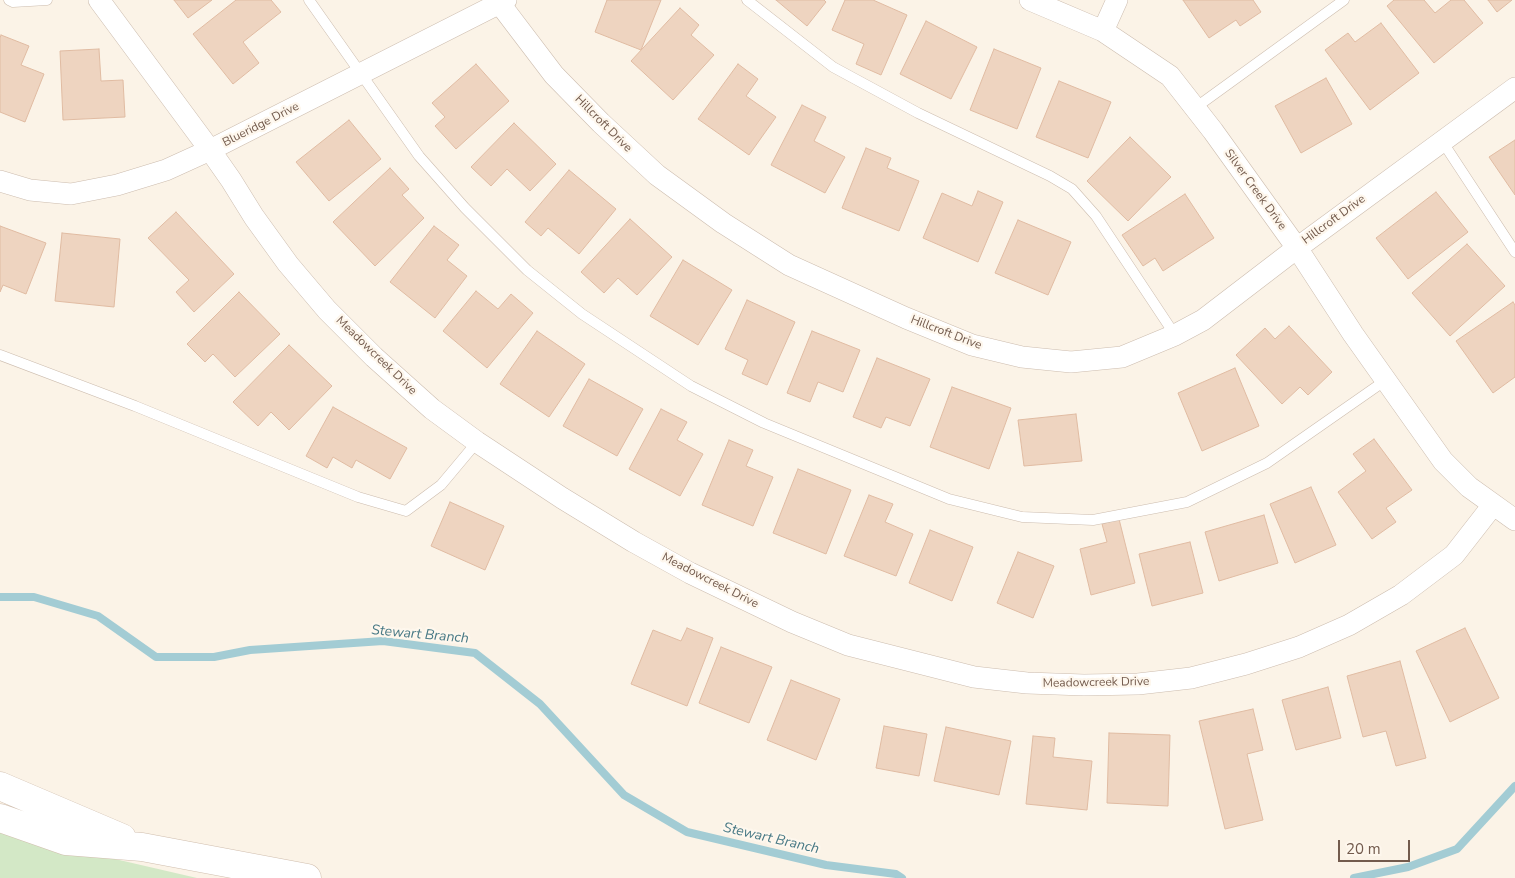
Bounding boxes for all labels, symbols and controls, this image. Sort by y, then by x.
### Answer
street label: Hillcroft Drive [571,92,635,156]
street label: Blueridge Drive [220,100,302,150]
street label: Silver Creek Drive [1221,147,1289,233]
street label: Hillcroft Drive [1300,192,1368,248]
street label: Hillcroft Drive [909,313,983,353]
street label: Meadowcreek Drive [333,314,419,398]
street label: Meadowcreek Drive [659,550,761,612]
water label: Stewart Branch [370,622,470,648]
street label: Meadowcreek Drive [1043,675,1149,691]
water label: Stewart Branch [721,820,821,858]
scale bar [1340,830,1412,862]
text: 20 m [1346,839,1381,859]

